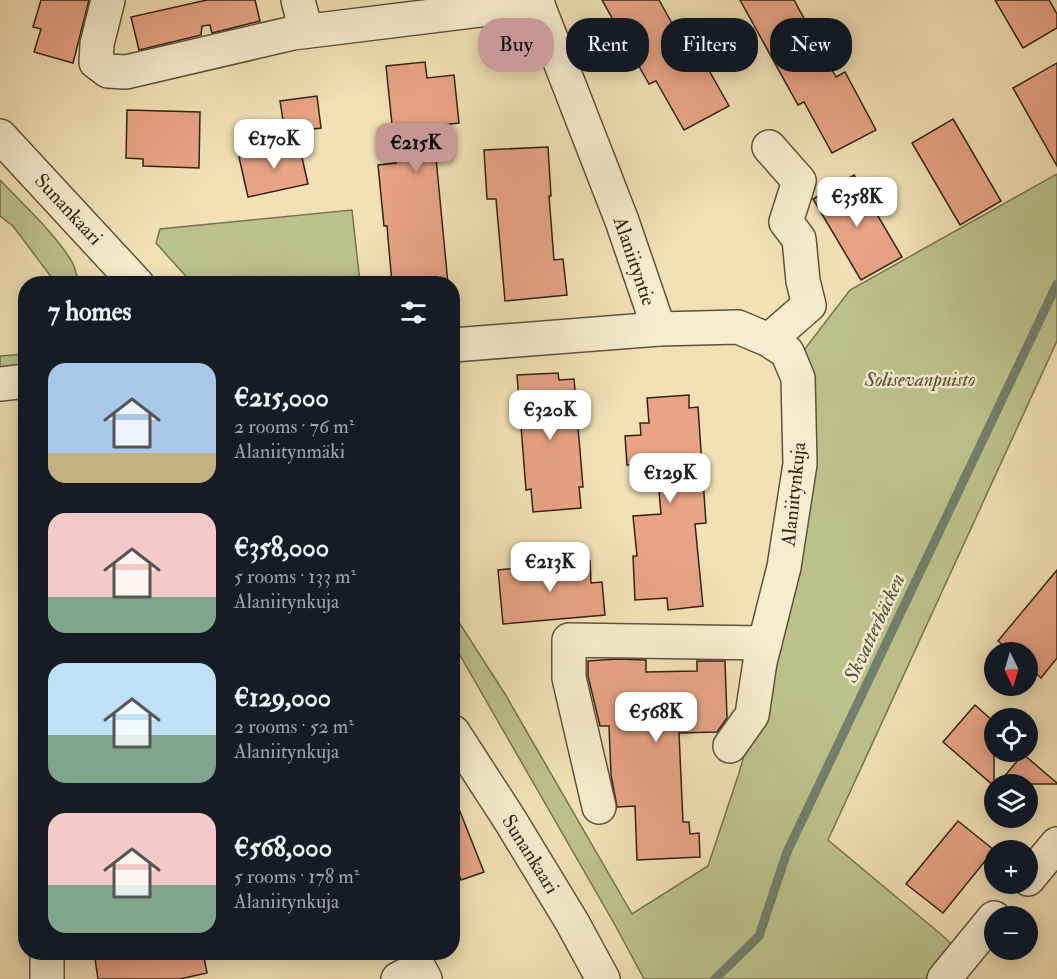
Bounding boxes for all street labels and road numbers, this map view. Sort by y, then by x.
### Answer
street label: Sunankaari [29,168,108,250]
street label: Alaniityntie [607,212,661,309]
street label: Alaniitynkuja [775,440,812,549]
street label: Sunankaari [496,810,565,899]

